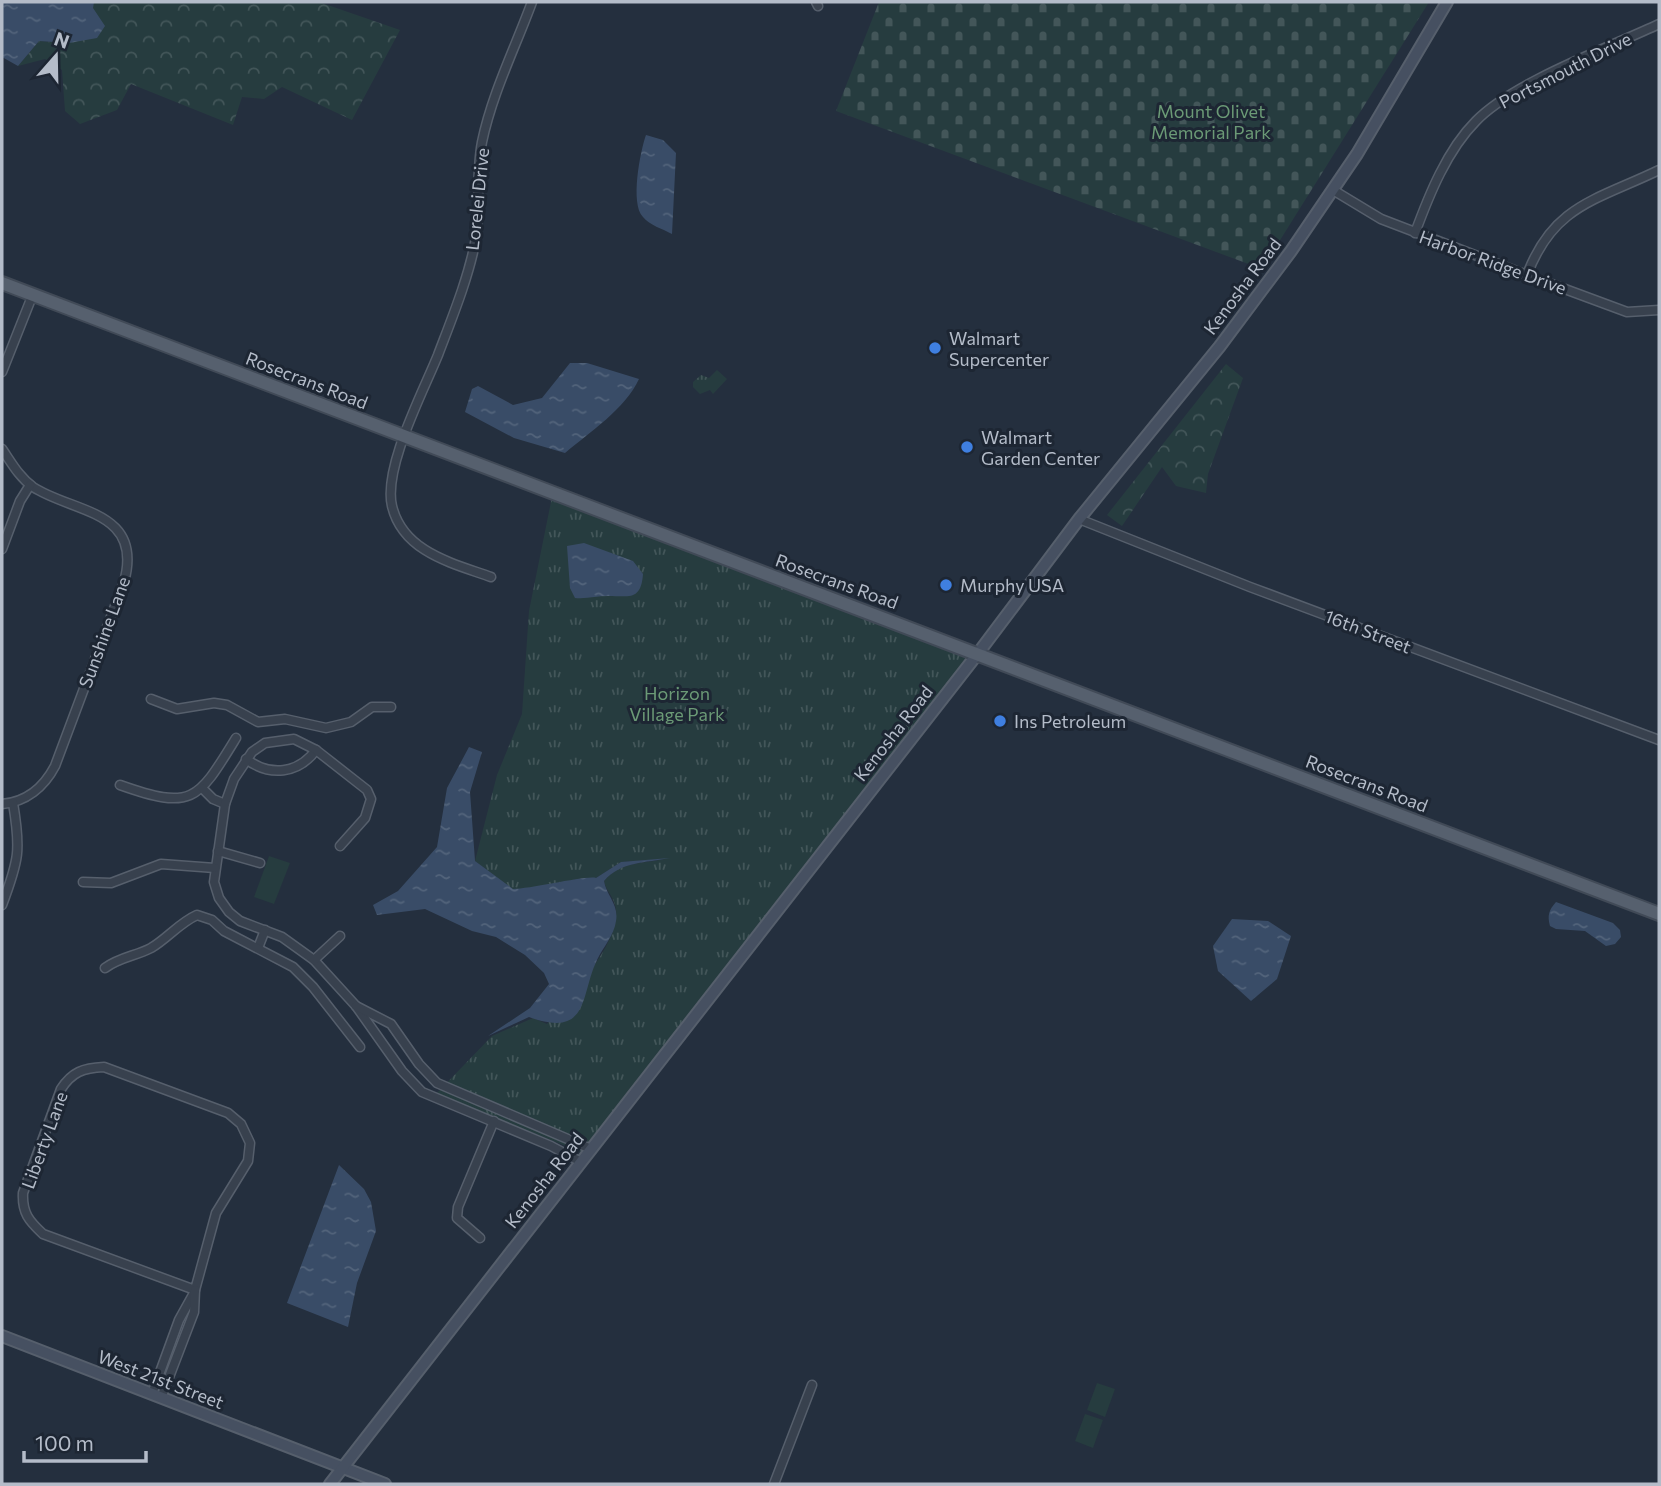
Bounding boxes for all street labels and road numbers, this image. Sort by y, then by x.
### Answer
street label: Portsmouth Drive [1495,27,1635,113]
street label: Lorelei Drive [461,147,493,251]
street label: Harbor Ridge Drive [1416,225,1570,299]
street label: Kenosha Road [1199,233,1285,339]
street label: Rosecrans Road [243,347,371,413]
street label: Rosecrans Road [773,549,901,613]
street label: Sunshine Lane [74,573,134,691]
street label: 16th Street [1322,604,1414,658]
street label: Kenosha Road [849,681,937,785]
street label: Rosecrans Road [1303,750,1431,816]
street label: Liberty Lane [16,1088,72,1192]
street label: Kenosha Road [500,1128,588,1232]
street label: West 21st Street [95,1345,227,1413]

